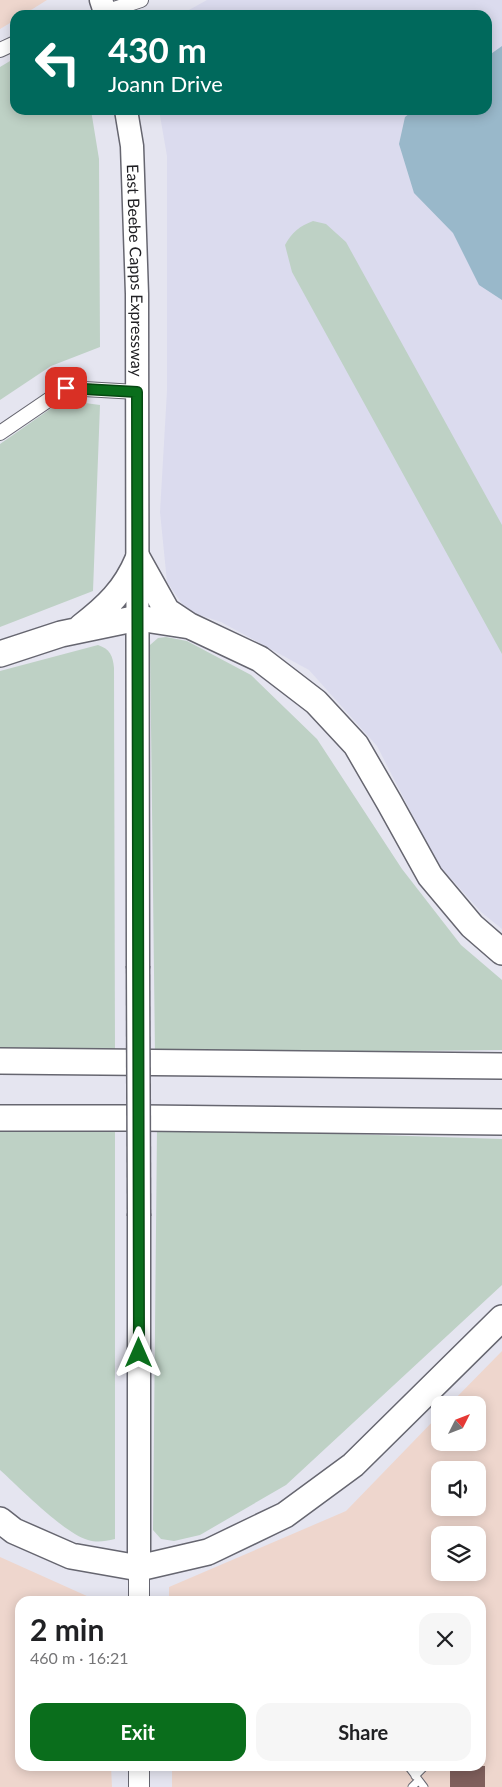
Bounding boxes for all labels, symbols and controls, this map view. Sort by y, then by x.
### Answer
text: 430 m [108,28,207,70]
icon: left [25,30,90,95]
text: Joann Drive [108,70,223,97]
street label: East Beebe Capps Expressway [124,164,147,378]
pin [45,367,87,409]
icon: arrive [52,374,80,402]
position arrow [112,1326,164,1378]
north arrow [431,1396,486,1451]
map controls [431,1396,486,1581]
button: sound [431,1461,486,1516]
button: layers [431,1526,486,1581]
text: 2 min [30,1611,104,1647]
button: close [419,1613,471,1665]
text: 460 m · 16:21 [30,1648,129,1667]
button: Exit [30,1703,246,1761]
button: Share [256,1703,471,1761]

